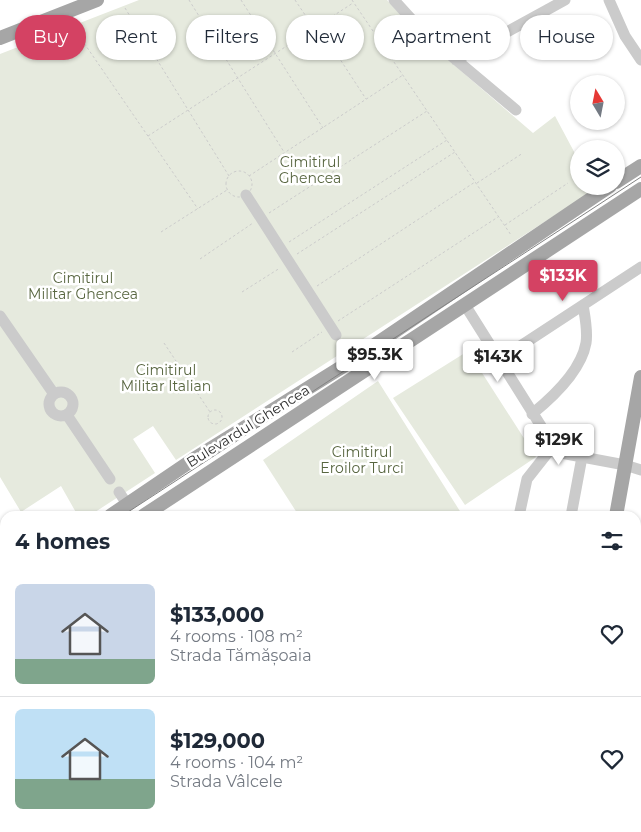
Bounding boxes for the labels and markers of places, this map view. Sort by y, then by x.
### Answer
pin: $133K [528,260,598,302]
pin: $95.3K [334,338,416,381]
pin: $143K [463,340,533,383]
pin: $129K [524,424,594,466]

